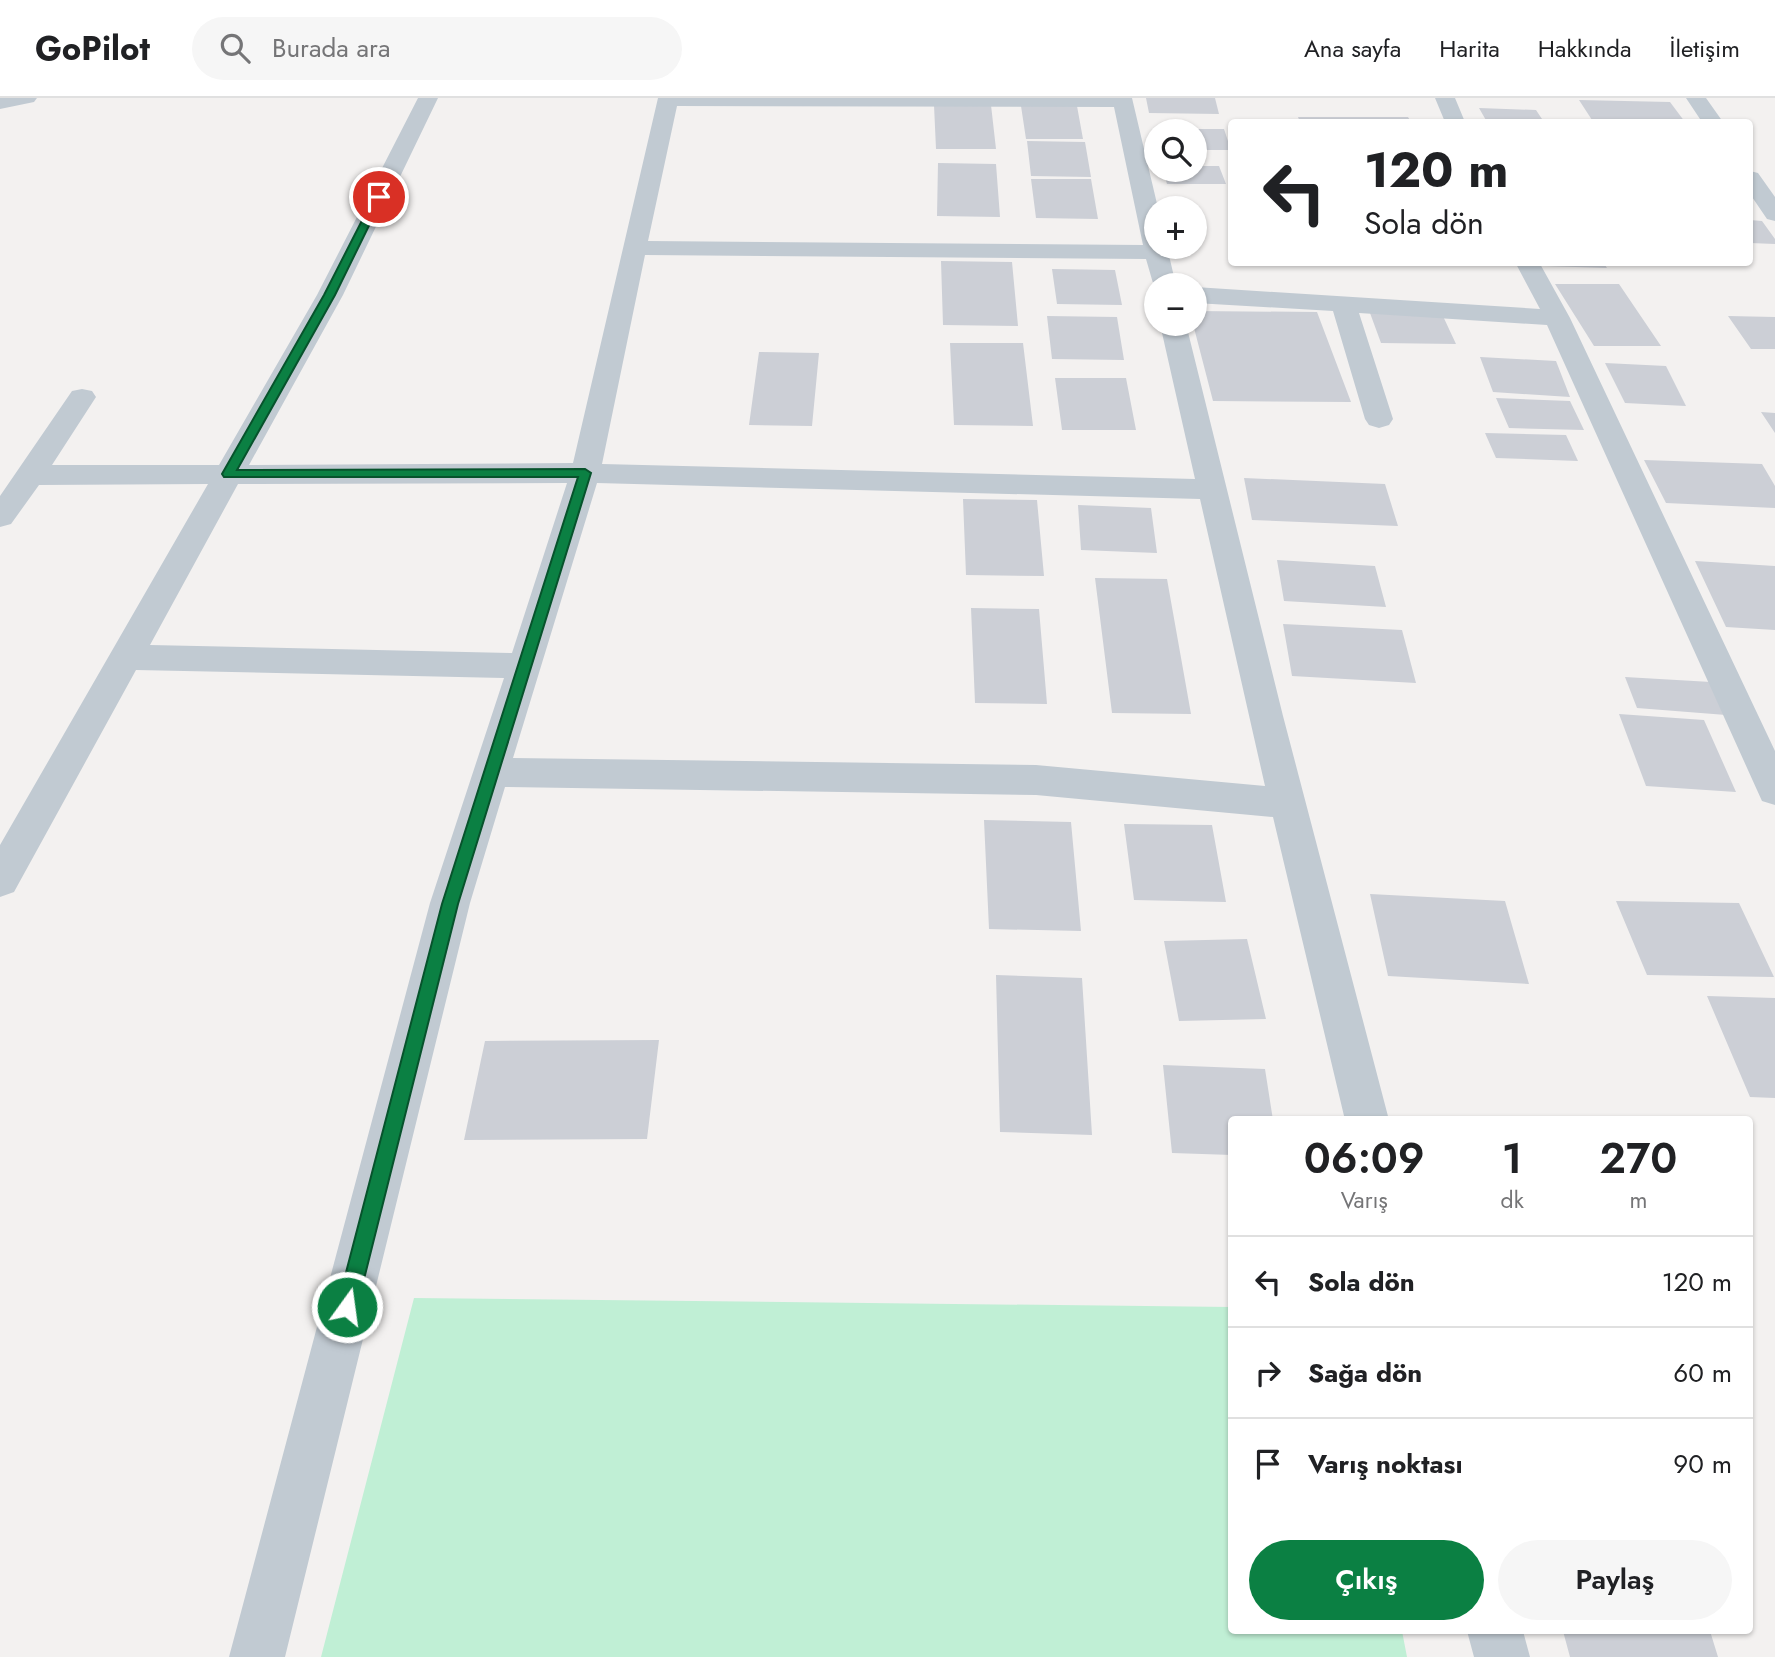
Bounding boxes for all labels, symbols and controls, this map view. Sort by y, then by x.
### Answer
search box [192,17,682,80]
text: GoPilot [35,25,150,72]
icon: search [216,29,254,67]
text: Burada ara [272,29,391,67]
text: Ana sayfa [1304,31,1401,66]
text: Harita [1439,31,1500,66]
text: Hakkında [1538,31,1632,66]
text: İletişim [1670,31,1740,66]
map controls [1144,119,1207,336]
button: search [1144,119,1207,182]
text: 120 m [1364,135,1508,205]
icon: left [1249,147,1340,238]
pin [349,167,409,227]
icon: arrive [360,178,398,216]
button: + [1144,196,1207,259]
text: Sola dön [1364,200,1484,246]
button: − [1144,273,1207,336]
text: 06:09 [1304,1128,1425,1189]
text: 1 [1502,1128,1522,1189]
text: 270 [1600,1128,1677,1189]
text: Varış [1341,1183,1388,1217]
text: dk [1501,1183,1524,1217]
text: m [1629,1183,1647,1217]
icon: left [1249,1263,1287,1301]
text: Sola dön [1308,1263,1415,1301]
text: 120 m [1662,1263,1732,1301]
position arrow [310,1270,384,1344]
icon: right [1249,1354,1287,1392]
text: Sağa dön [1308,1354,1422,1392]
text: 60 m [1673,1354,1732,1392]
icon: arrive [1249,1445,1287,1483]
text: Varış noktası [1308,1445,1463,1483]
text: 90 m [1673,1445,1732,1483]
button: Çıkış [1249,1540,1484,1620]
button: Paylaş [1498,1540,1732,1620]

